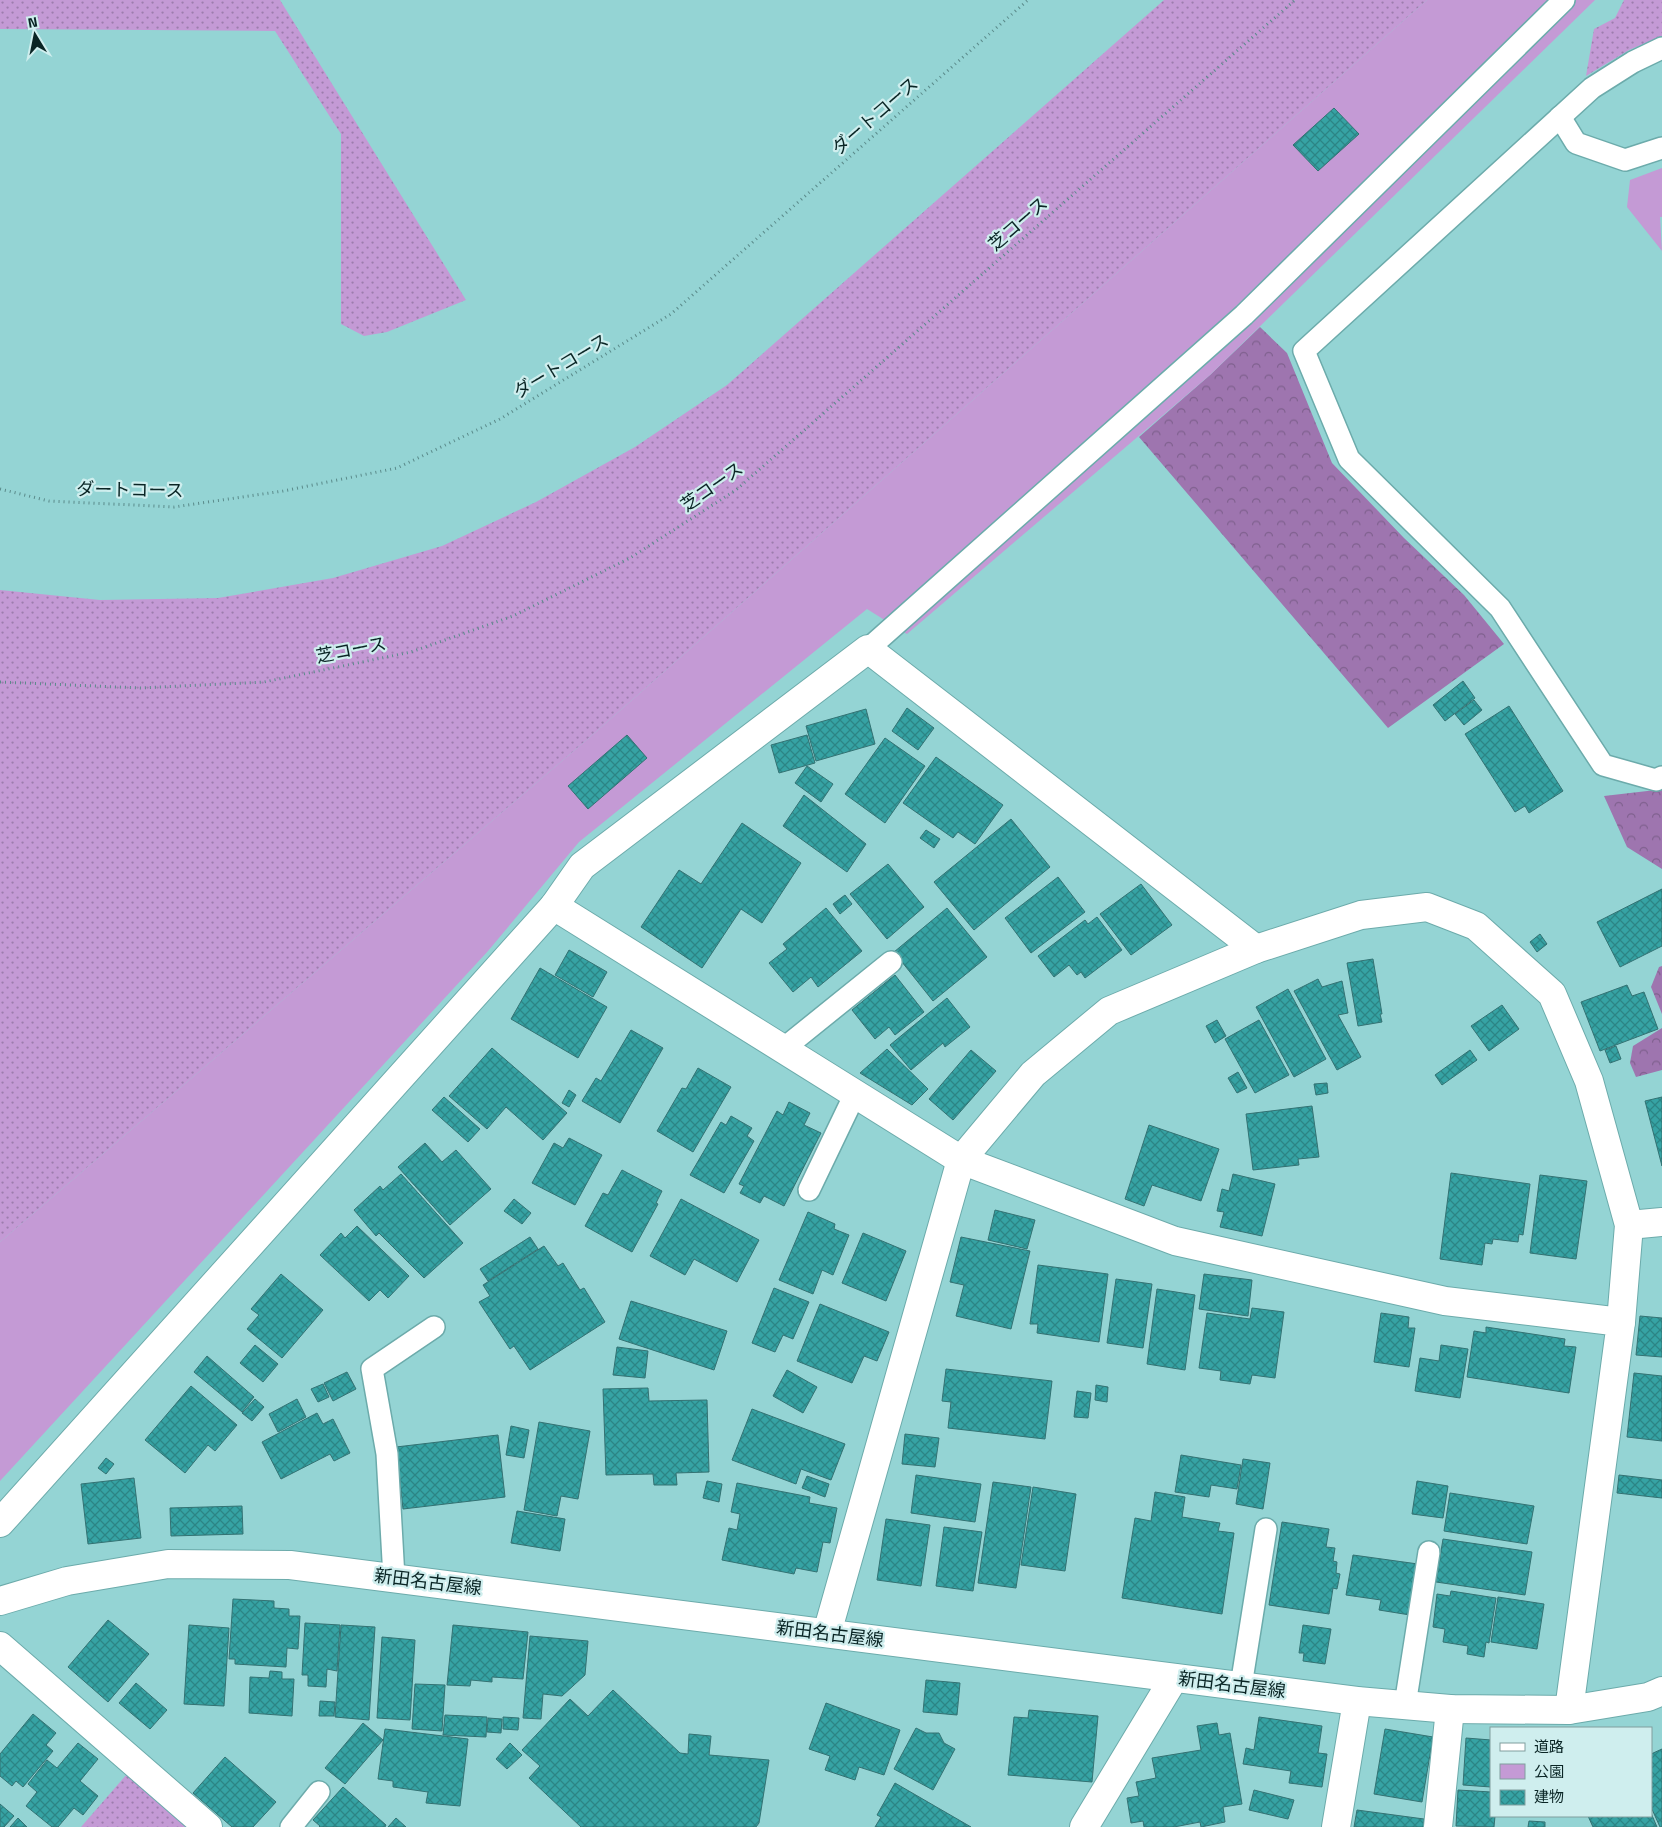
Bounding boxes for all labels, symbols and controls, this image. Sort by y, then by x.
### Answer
north arrow [10,10,60,60]
text: N [26,11,39,33]
street label: ダートコース [825,70,924,161]
street label: 芝コース [982,190,1053,257]
street label: ダートコース [508,326,614,405]
street label: 芝コース [675,455,749,518]
street label: ダートコース [76,475,184,504]
street label: 芝コース [313,629,388,670]
street label: 新田名古屋線 [373,1562,483,1601]
street label: 新田名古屋線 [775,1614,885,1653]
street label: 新田名古屋線 [1177,1665,1287,1704]
legend [1490,1727,1652,1817]
text: 道路 [1534,1735,1564,1758]
text: 公園 [1534,1760,1564,1783]
text: 建物 [1534,1785,1564,1808]

